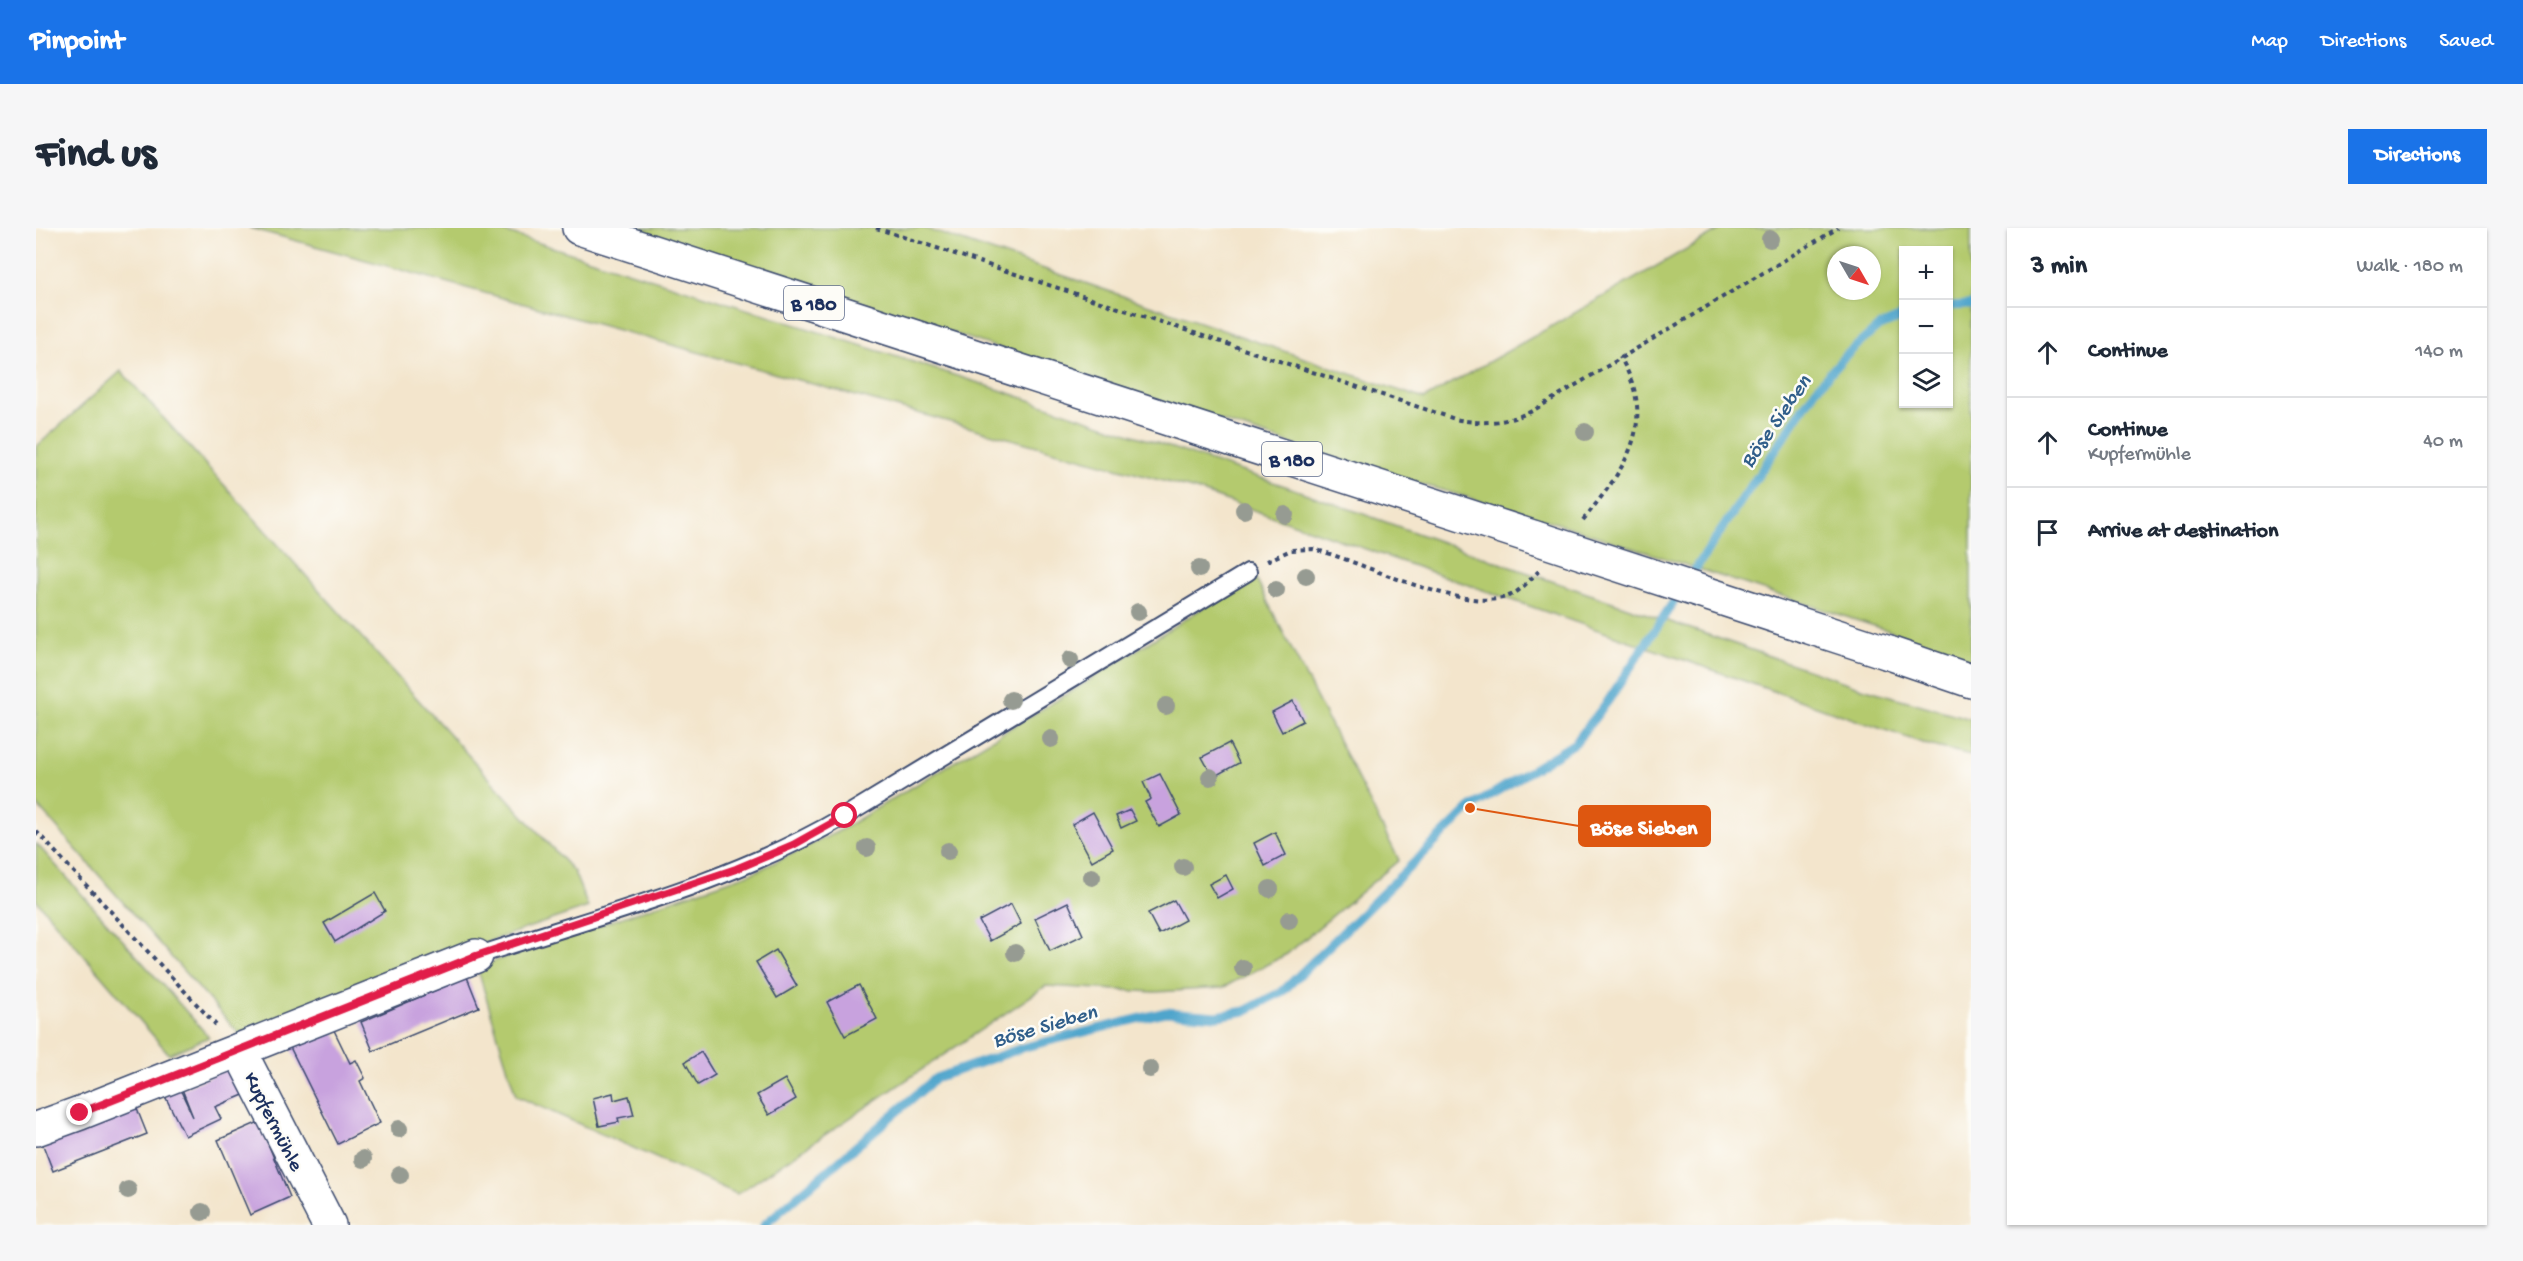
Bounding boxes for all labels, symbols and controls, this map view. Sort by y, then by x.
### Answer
text: Pinpoint [30,26,124,59]
text: Map [2251,30,2288,55]
text: Directions [2321,30,2406,55]
text: Saved [2439,30,2493,55]
button: Directions [2348,129,2487,184]
text: Find us [36,132,156,181]
north arrow [1827,246,1881,300]
map controls [1899,246,1953,408]
button: + [1899,246,1953,300]
text: 3 min [2031,252,2087,283]
text: Walk · 180 m [2356,256,2463,279]
road number: B 180 [784,286,844,320]
button: − [1899,300,1953,354]
icon: ahead [2031,336,2064,369]
text: Continue [2088,339,2168,365]
text: 140 m [2415,341,2463,364]
button: layers [1899,354,1953,408]
water label: Böse Sieben [1736,371,1819,474]
text: Continue [2088,418,2168,444]
icon: ahead [2031,426,2064,459]
text: 40 m [2423,431,2463,454]
road number: B 180 [1262,442,1322,476]
text: Kupfermühle [2088,444,2191,467]
icon: arrive [2031,516,2064,549]
text: Arrive at destination [2088,519,2278,545]
route start [831,802,857,828]
callout: Böse Sieben [1579,806,1710,846]
text: Böse Sieben [1589,817,1698,843]
water label: Böse Sieben [990,1000,1101,1055]
street label: Kupfermühle [236,1069,308,1177]
route end [66,1099,92,1125]

